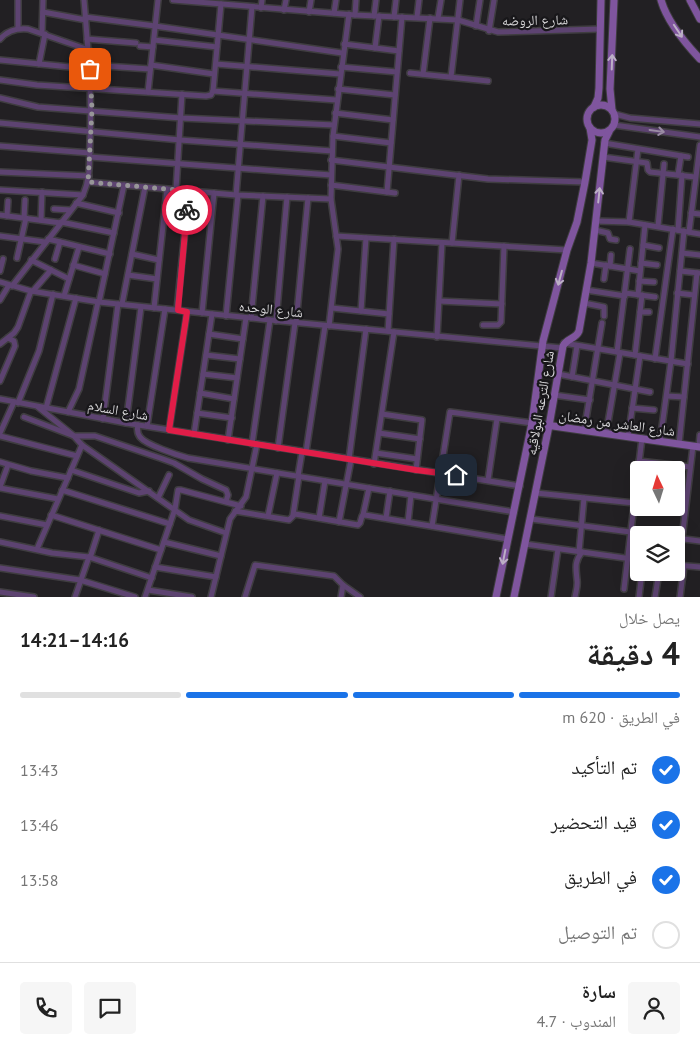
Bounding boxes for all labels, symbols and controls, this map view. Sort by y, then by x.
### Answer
street label: شارع الروضه [502,10,568,31]
one-way arrow [673,24,683,38]
pin [69,48,111,90]
one-way arrow [607,54,616,70]
icon: bag [76,55,104,83]
one-way arrow [649,127,665,137]
courier [162,185,212,235]
one-way arrow [594,187,604,203]
icon: bike [173,196,201,224]
one-way arrow [554,269,564,285]
street label: شارع الوحده [238,297,304,322]
street label: شارع الترعه البولاقيه [522,349,559,457]
street label: شارع السلام [86,396,150,425]
street label: شارع العاشر من رمضان [558,406,676,441]
pin [435,454,477,496]
icon: home [442,461,470,489]
north arrow [630,461,685,516]
map controls [630,461,685,581]
button: layers [630,526,685,581]
one-way arrow [499,549,508,565]
text: يصل خلال [619,608,680,628]
text: 14:16–14:21 [20,628,129,652]
text: 4 دقيقة [587,632,680,674]
text: في الطريق · 620 m [562,707,680,727]
text: تم التأكيد [571,755,637,779]
icon: check [652,756,680,784]
text: 13:43 [20,760,58,780]
text: قيد التحضير [551,810,637,834]
icon: check [652,811,680,839]
text: 13:46 [20,815,58,835]
text: في الطريق [564,865,637,889]
icon: check [652,866,680,894]
text: 13:58 [20,870,58,890]
text: تم التوصيل [558,920,637,944]
text: سارة [582,979,616,1003]
button: phone [20,982,72,1034]
button: chat [84,982,136,1034]
button: person [628,982,680,1034]
text: المندوب · 4.7 [536,1011,616,1031]

